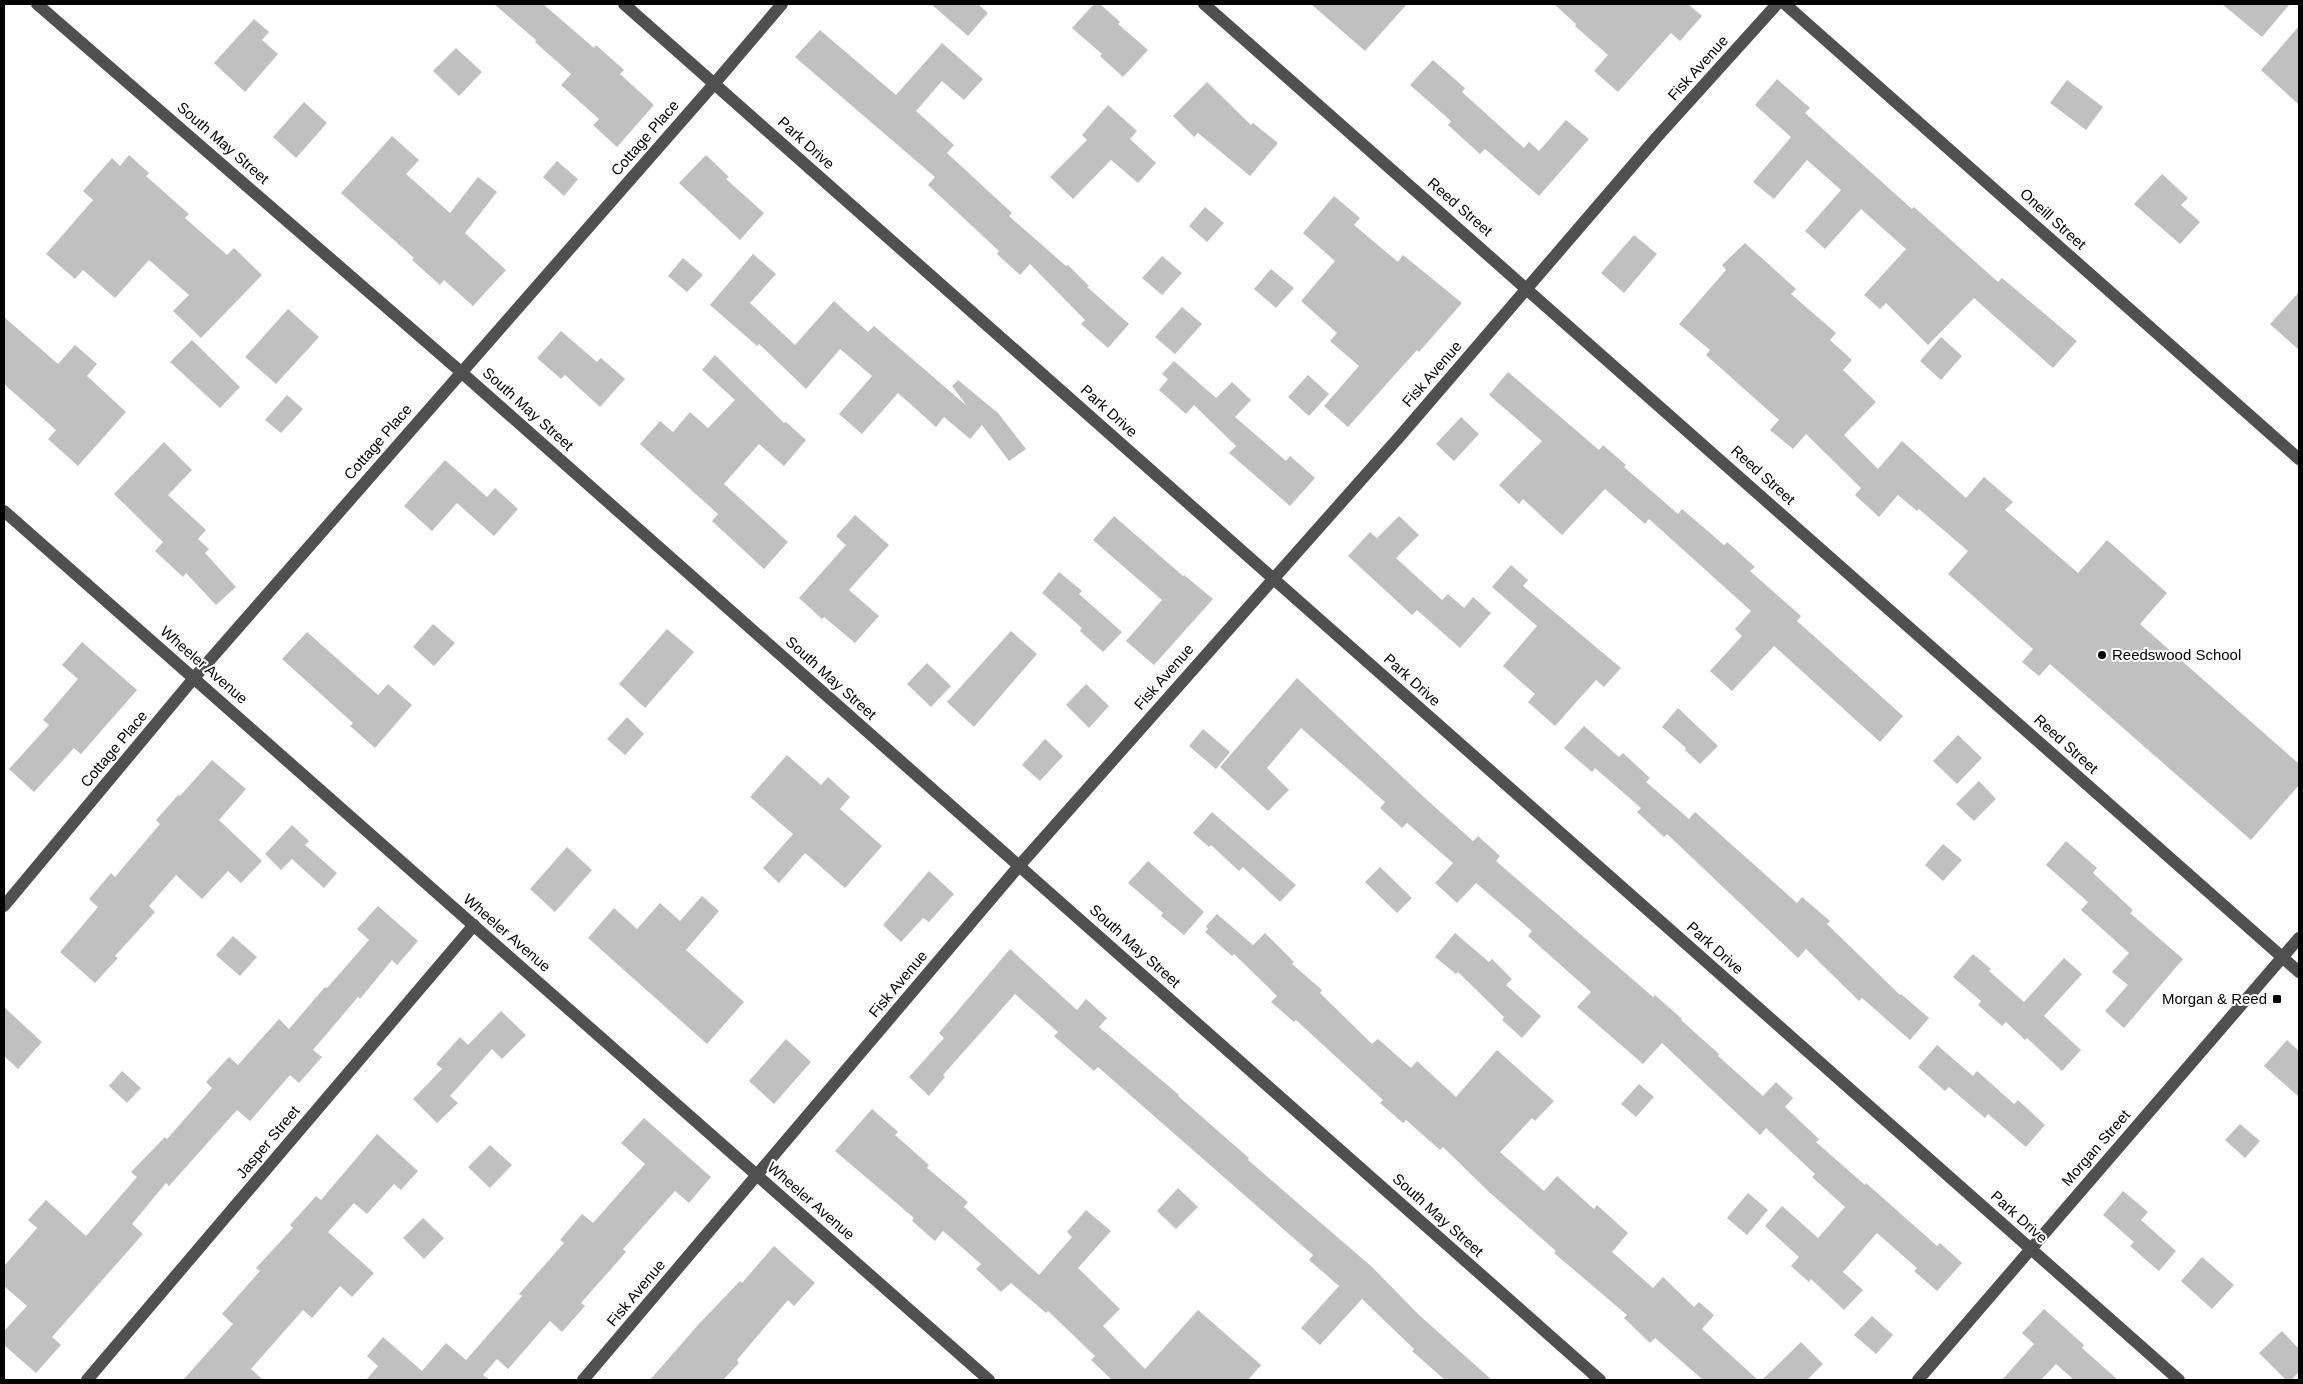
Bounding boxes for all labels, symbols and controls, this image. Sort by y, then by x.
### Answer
street label: Fisk Avenue [1664,32,1731,104]
street label: Cottage Place [607,97,682,179]
street label: South May Street [174,98,273,188]
street label: Park Drive [775,113,838,172]
street label: Reed Street [1425,174,1497,240]
street label: Oneill Street [2017,185,2090,253]
street label: Fisk Avenue [1398,337,1465,410]
street label: South May Street [480,364,578,454]
street label: Park Drive [1078,381,1141,440]
street label: Cottage Place [340,401,415,483]
street label: Reed Street [1728,442,1799,508]
street label: Wheeler Avenue [157,622,251,707]
street label: South May Street [783,633,881,723]
street label: Fisk Avenue [1130,640,1197,713]
place label: Reedswood School [2112,646,2241,663]
marker: Reedswood School [2096,649,2108,661]
street label: Park Drive [1381,650,1444,709]
street label: Cottage Place [77,707,150,790]
street label: Reed Street [2031,711,2102,777]
street label: Wheeler Avenue [460,890,554,975]
street label: South May Street [1087,901,1185,991]
street label: Park Drive [1684,918,1747,977]
street label: Fisk Avenue [865,947,930,1020]
place label: Morgan & Reed [2162,990,2267,1007]
marker: Morgan & Reed [2271,993,2283,1005]
street label: Jasper Street [232,1101,303,1181]
street label: Morgan Street [2058,1106,2134,1189]
street label: Wheeler Avenue [764,1158,858,1243]
street label: South May Street [1390,1170,1488,1260]
street label: Park Drive [1988,1187,2051,1246]
street label: Fisk Avenue [603,1256,668,1329]

